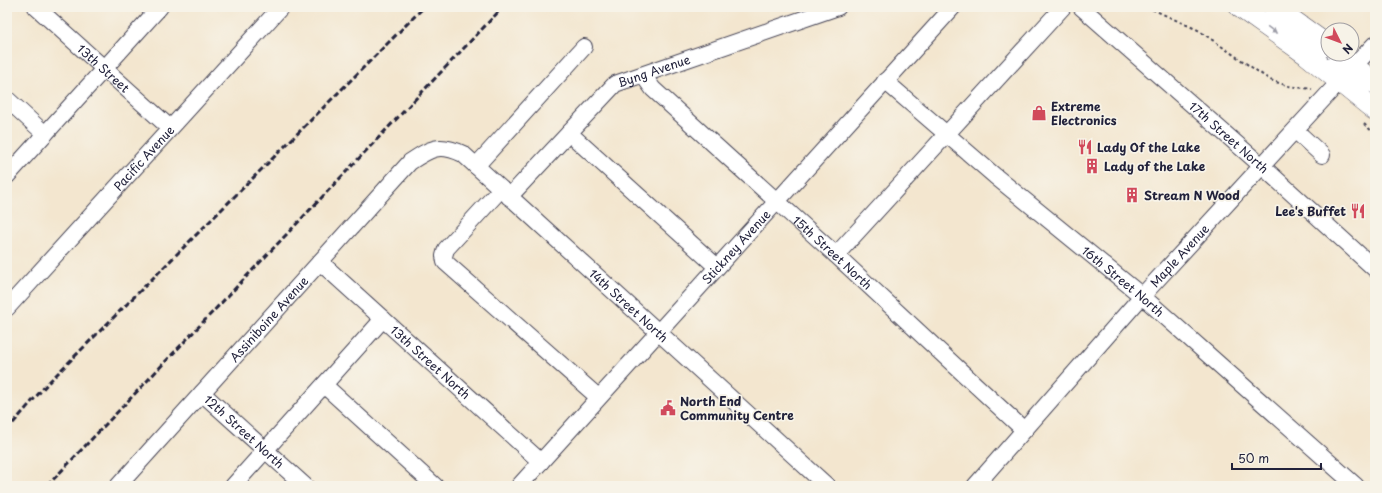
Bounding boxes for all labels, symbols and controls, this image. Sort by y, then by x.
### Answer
north arrow [1320,22,1360,62]
one-way arrow [1267,26,1277,34]
street label: 13th Street [73,40,134,96]
text: N [1338,40,1357,58]
street label: Byng Avenue [615,50,693,91]
place label: Extreme Electronics [1051,97,1117,129]
street label: 17th Street North [1185,97,1273,177]
shop icon: Extreme Electronics [1030,104,1048,122]
street label: Pacific Avenue [109,121,178,195]
restaurant icon: Lady Of the Lake [1076,138,1094,156]
place label: Lady Of the Lake [1097,138,1201,156]
building icon: Lady of the Lake [1083,157,1101,175]
place label: Lady of the Lake [1104,157,1206,175]
building icon: Stream N Wood [1123,186,1141,204]
place label: Stream N Wood [1144,186,1240,204]
place label: Lee's Buffet [1275,202,1346,220]
restaurant icon: Lee's Buffet [1349,202,1367,220]
street label: Stickney Avenue [697,205,775,288]
street label: 15th Street North [789,211,876,294]
street label: Maple Avenue [1146,220,1213,291]
street label: 16th Street North [1078,241,1168,321]
street label: 14th Street North [585,264,672,346]
street label: Assiniboine Avenue [225,272,312,366]
street label: 13th Street North [386,321,474,403]
street label: 12th Street North [200,390,288,472]
place label: North End Community Centre [680,392,794,424]
public building icon: North End Community Centre [659,399,677,417]
scale bar [1232,445,1321,471]
text: 50 m [1238,449,1269,467]

